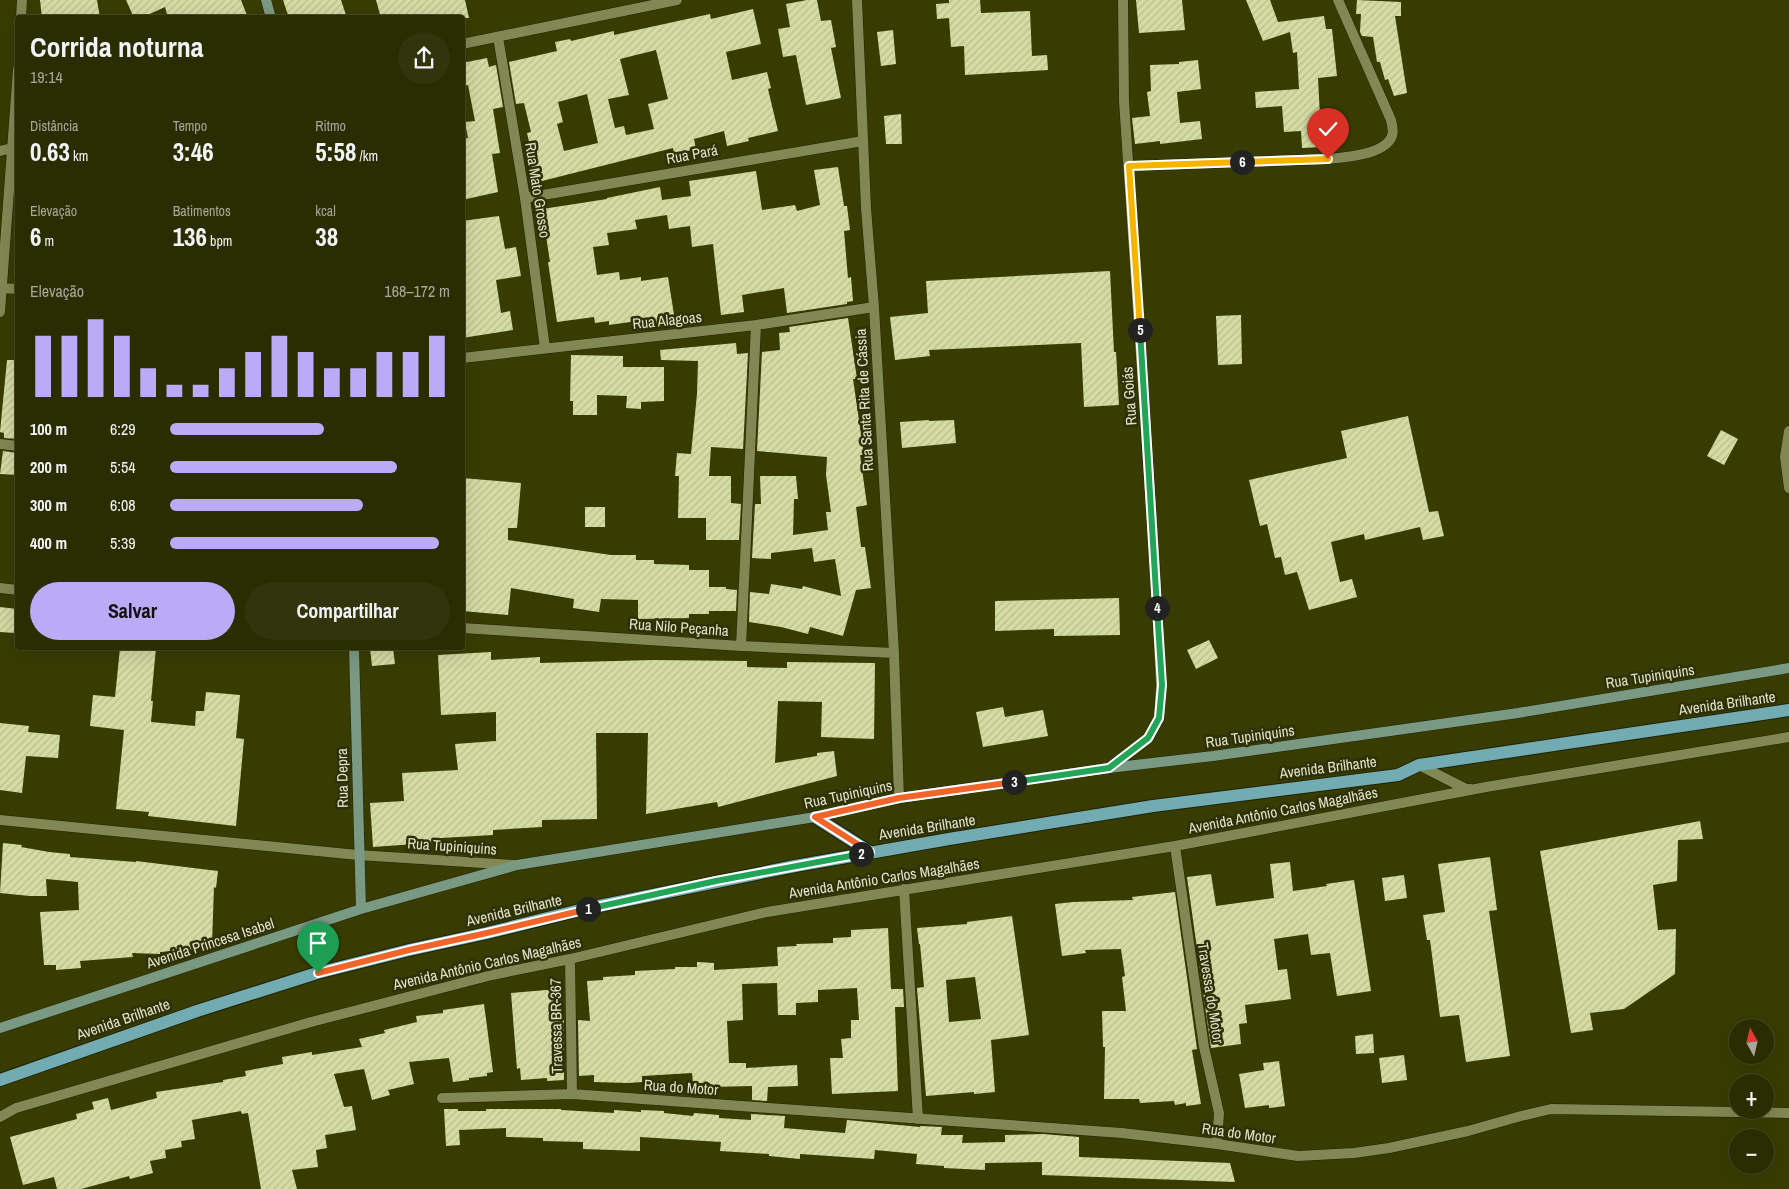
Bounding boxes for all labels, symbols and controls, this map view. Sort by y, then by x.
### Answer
text: Corrida noturna [30,28,204,66]
button: share [398,32,450,84]
text: 19:14 [30,66,63,88]
pin [1307,108,1349,159]
icon: check [1314,115,1342,143]
text: Distância [30,117,79,135]
text: Tempo [173,117,207,135]
text: Ritmo [315,117,346,135]
text: 0.63 [30,135,70,169]
text: 3:46 [173,135,214,169]
text: 5:58 [315,135,356,169]
street label: Rua Pará [665,139,720,169]
street label: Rua Mato Grosso [520,141,556,239]
text: km [70,147,88,165]
text: /km [356,147,378,165]
pin: 6 [1230,150,1254,174]
text: 6 [1239,153,1246,171]
text: Elevação [30,202,77,220]
text: Batimentos [173,202,231,220]
text: kcal [315,202,336,220]
text: 6 [30,220,41,254]
text: 136 [173,220,207,254]
text: 38 [315,220,338,254]
text: m [41,232,54,250]
text: bpm [207,232,232,250]
text: Elevação [30,280,84,302]
text: 168–172 m [384,280,450,302]
street label: Rua Alagoas [631,306,703,334]
pin: 5 [1128,318,1152,342]
text: 5 [1137,321,1144,339]
street label: Rua Santa Rita de Cássia [850,328,878,472]
street label: Rua Goiás [1116,366,1142,426]
text: 100 m [30,418,67,440]
text: 6:29 [110,418,136,440]
text: 200 m [30,456,67,478]
text: 5:54 [110,456,136,478]
text: 300 m [30,494,67,516]
text: 6:08 [110,494,136,516]
text: 400 m [30,532,67,554]
text: 5:39 [110,532,136,554]
button: Salvar [30,582,235,640]
button: Compartilhar [245,582,450,640]
pin: 4 [1144,596,1170,620]
text: 4 [1154,599,1161,617]
street label: Rua Nilo Peçanha [628,613,730,641]
street label: Rua Tupiniquins [1604,659,1696,693]
street label: Avenida Brilhante [1676,686,1777,720]
street label: Rua Tupiniquins [1204,719,1296,753]
street label: Rua Depra [331,748,353,808]
street label: Avenida Brilhante [1277,751,1378,783]
pin: 3 [1002,770,1026,794]
text: 3 [1011,773,1018,791]
street label: Rua Tupiniquins [802,774,894,814]
street label: Avenida Antônio Carlos Magalhães [1185,781,1380,839]
street label: Avenida Brilhante [876,809,977,845]
street label: Rua Tupiniquins [407,832,497,860]
pin: 2 [848,842,874,866]
text: 2 [858,845,865,863]
street label: Avenida Antônio Carlos Magalhães [786,853,981,904]
street label: Avenida Brilhante [463,889,564,931]
pin: 1 [576,896,600,922]
text: 1 [585,900,592,918]
street label: Avenida Princesa Isabel [142,912,277,974]
pin [297,922,339,973]
icon: arrive [304,929,332,957]
street label: Avenida Antônio Carlos Magalhães [390,931,583,995]
street label: Travessa do Motor [1193,941,1229,1045]
street label: Travessa BR-367 [545,978,567,1074]
street label: Avenida Brilhante [73,993,173,1045]
north arrow [1729,1019,1774,1064]
map controls [1729,1019,1774,1174]
street label: Rua do Motor [643,1074,719,1100]
button: + [1729,1074,1774,1119]
street label: Rua do Motor [1201,1117,1277,1149]
button: − [1729,1129,1774,1174]

